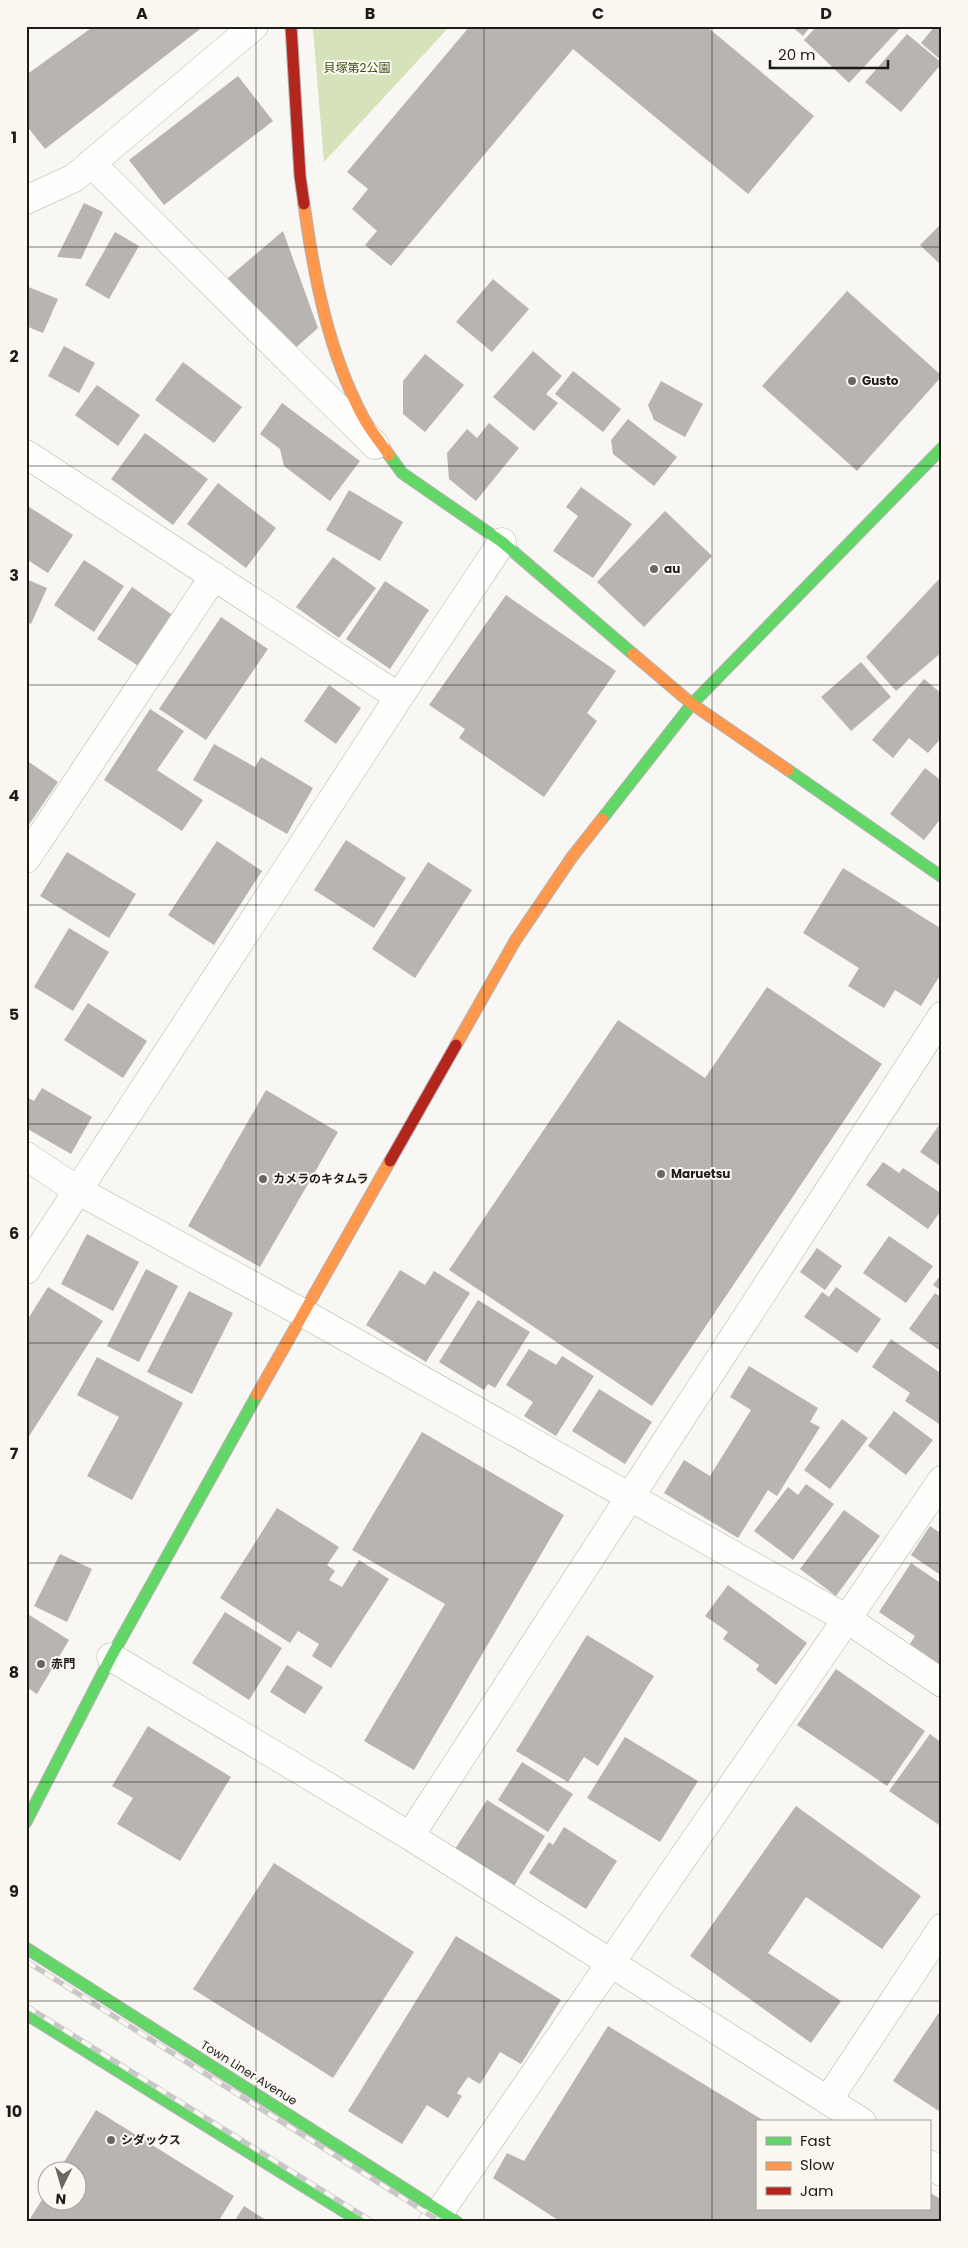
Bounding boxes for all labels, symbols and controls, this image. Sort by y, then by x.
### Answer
text: A [136,2,148,25]
text: B [365,2,375,25]
text: C [592,2,604,25]
text: D [820,2,832,25]
scale bar [770,38,888,70]
text: 20 m [778,44,816,65]
park label: 貝塚第2公園 [324,59,390,76]
text: 1 [11,126,17,149]
text: 2 [9,345,19,368]
place label: Gusto [862,372,899,389]
marker: Gusto [846,375,858,387]
place label: au [664,560,680,577]
marker: au [648,563,660,575]
text: 3 [9,564,19,587]
text: 4 [9,784,20,807]
text: 5 [9,1003,19,1026]
place label: Maruetsu [671,1165,730,1182]
marker: Maruetsu [655,1168,667,1180]
place label: カメラのキタムラ [273,1170,368,1187]
marker: カメラのキタムラ [257,1173,269,1185]
text: 6 [9,1222,19,1245]
text: 7 [10,1442,19,1465]
place label: 赤門 [51,1655,75,1672]
marker: 赤門 [35,1658,47,1670]
text: 8 [9,1661,19,1684]
text: 9 [9,1880,19,1903]
street label: Town Liner Avenue [198,2036,301,2109]
text: 10 [6,2100,22,2123]
legend [756,2120,930,2210]
text: Fast [800,2130,831,2151]
place label: シダックス [121,2131,181,2148]
marker: シダックス [105,2134,117,2146]
text: Slow [800,2154,835,2175]
north arrow [38,2160,88,2210]
text: Jam [800,2180,834,2201]
text: N [55,2189,67,2209]

